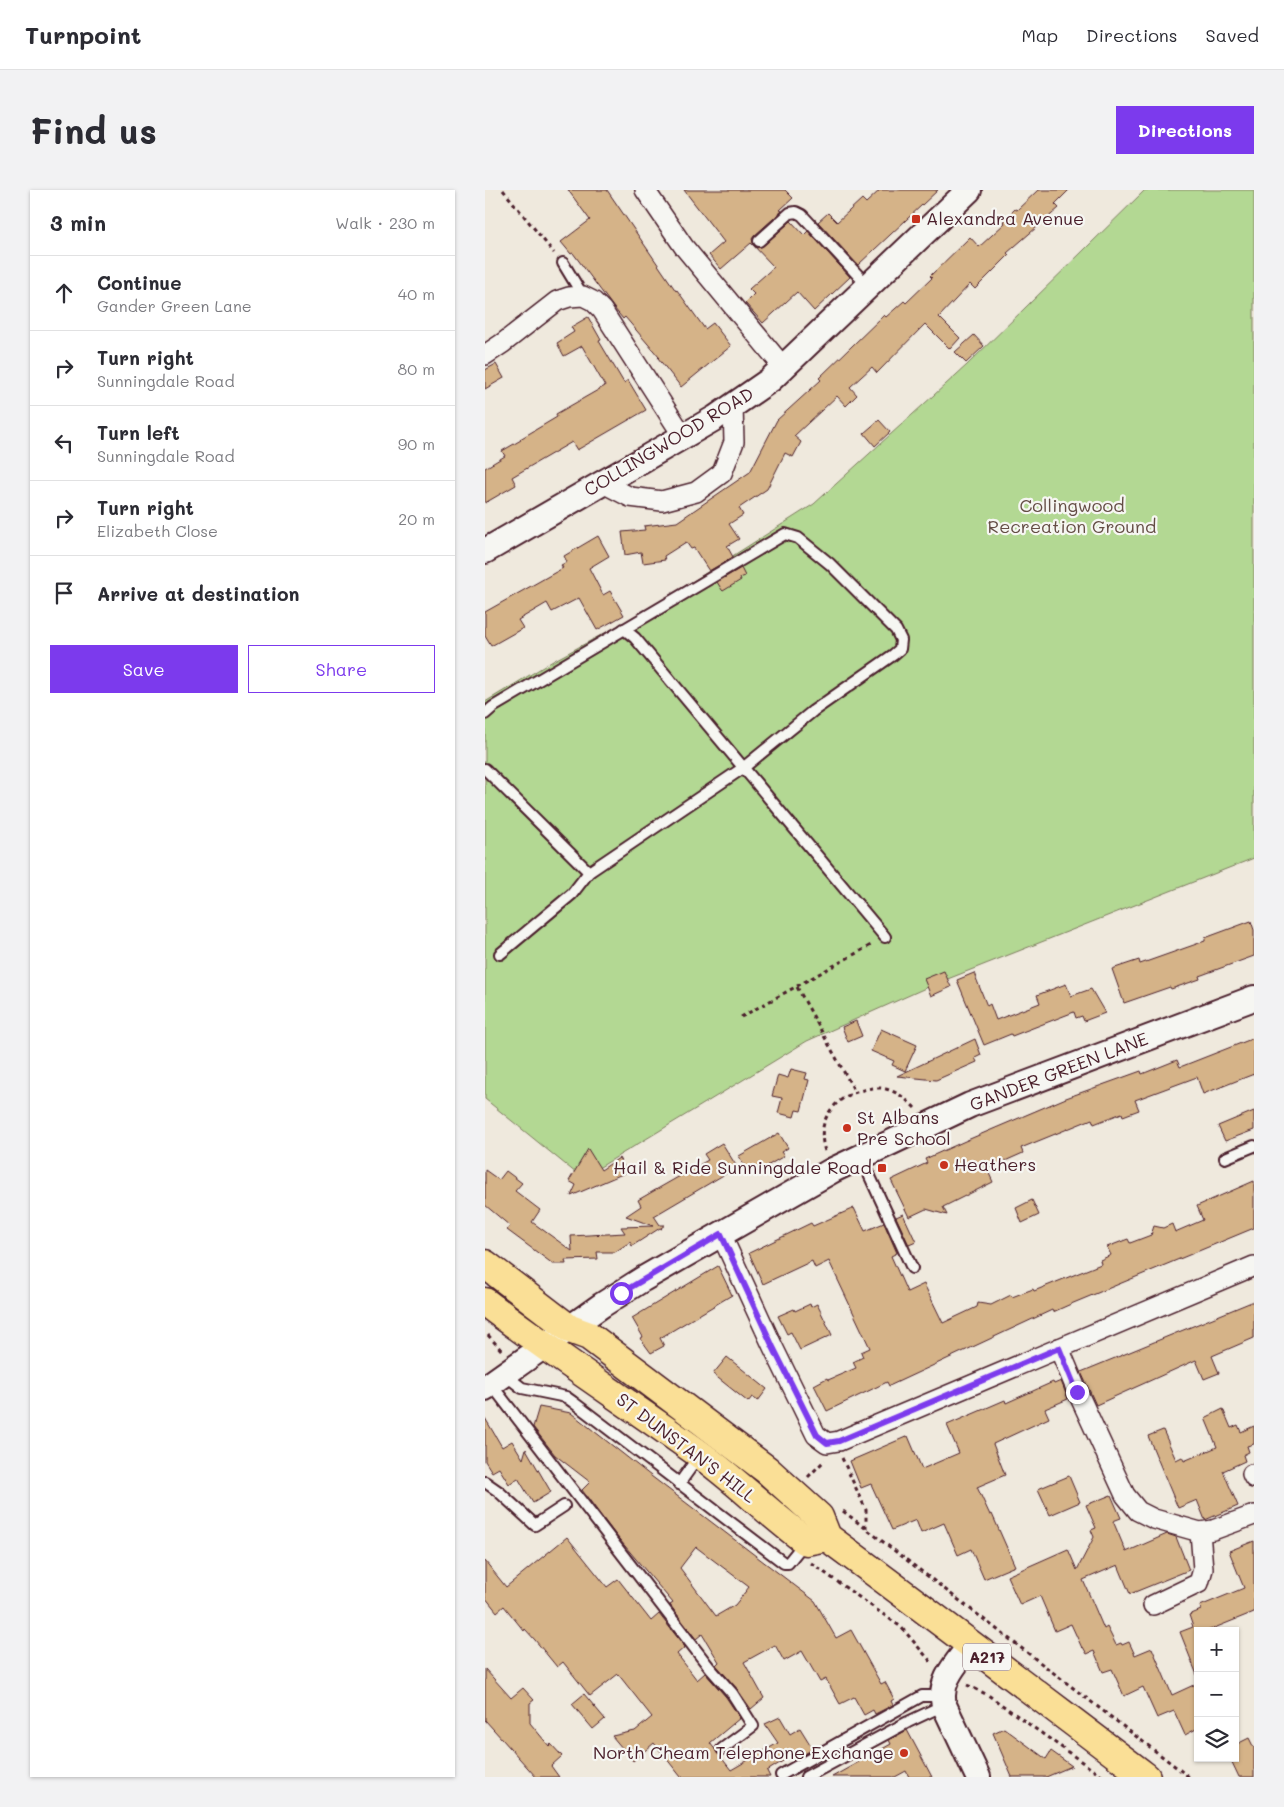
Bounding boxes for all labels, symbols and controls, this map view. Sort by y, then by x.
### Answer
text: Turnpoint [25,19,141,50]
text: Map [1021,23,1058,47]
text: Directions [1086,23,1178,47]
text: Saved [1206,23,1259,47]
button: Directions [1116,106,1254,154]
text: Find us [30,107,157,153]
place label: Alexandra Avenue [926,206,1084,230]
text: 3 min [50,209,106,236]
text: Walk · 230 m [335,212,435,233]
marker: Alexandra Avenue [910,213,922,225]
text: Continue [97,270,182,295]
icon: ahead [50,279,78,307]
text: 40 m [398,283,435,304]
text: Gander Green Lane [97,295,252,316]
text: Turn right [97,345,194,370]
icon: right [50,354,78,382]
text: 80 m [398,358,435,379]
text: Sunningdale Road [97,370,235,391]
street label: COLLINGWOOD ROAD [579,381,758,501]
text: Turn left [97,420,180,445]
icon: left [50,429,78,457]
text: 90 m [398,433,435,454]
text: Sunningdale Road [97,445,235,466]
park label: Collingwood Recreation Ground [988,493,1156,538]
text: Turn right [97,495,194,520]
icon: right [50,504,78,532]
text: 20 m [398,508,435,529]
text: Elizabeth Close [97,520,218,541]
icon: arrive [50,579,78,607]
text: Arrive at destination [97,581,300,606]
button: Save [50,645,238,693]
button: Share [248,645,435,693]
street label: GANDER GREEN LANE [966,1026,1151,1116]
place label: St Albans Pre School [857,1105,951,1150]
marker: St Albans Pre School [841,1122,853,1134]
place label: Heathers [954,1152,1036,1176]
place label: Hail & Ride Sunningdale Road [613,1155,872,1179]
marker: Heathers [938,1159,950,1171]
marker: Hail & Ride Sunningdale Road [876,1162,888,1174]
route start [610,1282,633,1305]
route end [1066,1381,1089,1404]
street label: ST DUNSTAN'S HILL [612,1387,762,1508]
map controls [1194,1627,1239,1762]
button: + [1194,1627,1239,1672]
road number: A217 [963,1644,1011,1670]
button: − [1194,1672,1239,1717]
button: layers [1194,1717,1239,1762]
place label: North Cheam Telephone Exchange [593,1740,894,1764]
marker: North Cheam Telephone Exchange [898,1747,910,1759]

